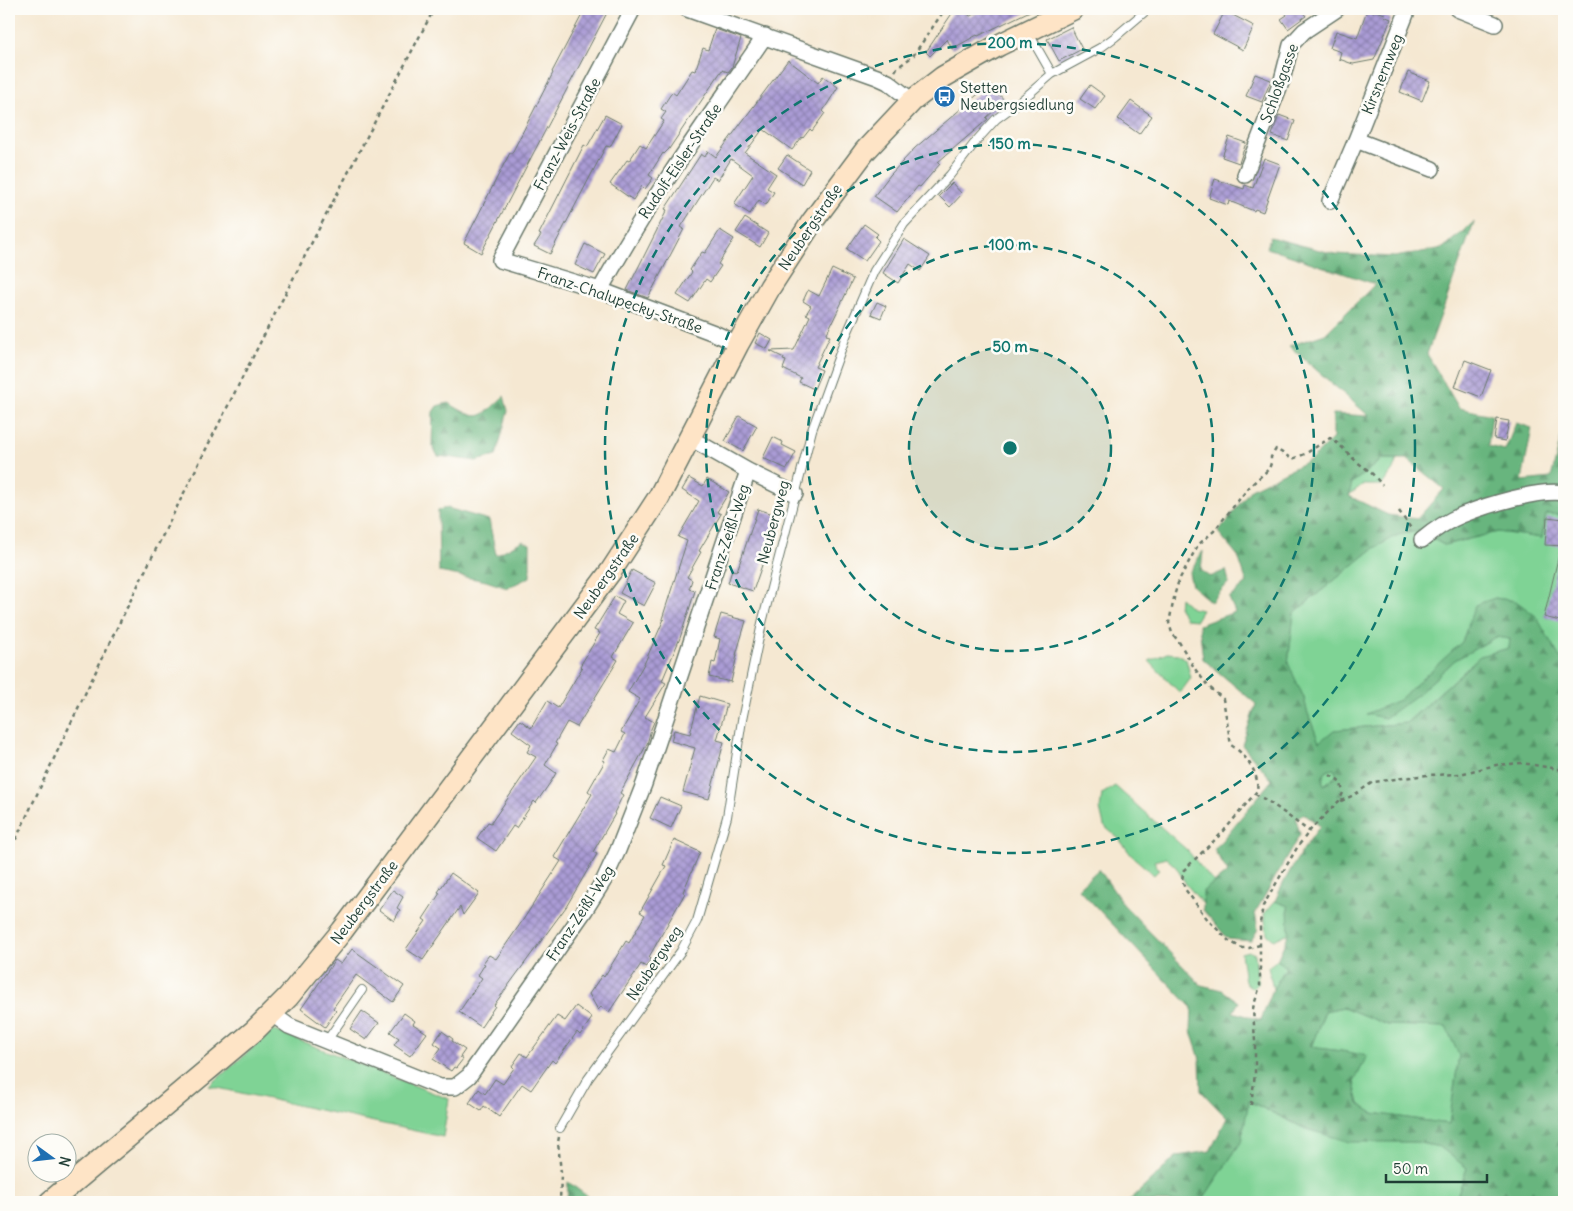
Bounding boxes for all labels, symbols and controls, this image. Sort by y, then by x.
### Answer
street label: Kirsnernweg [1357,31,1407,117]
text: 200 m [988,33,1032,52]
street label: Schloßgasse [1256,41,1302,125]
street label: Franz-Weis-Straße [529,74,605,194]
place label: Stetten Neubergsiedlung [960,78,1074,114]
bus stop icon: Stetten Neubergsiedlung [932,84,956,108]
street label: Rudolf-Eisler-Straße [634,100,726,222]
text: 150 m [989,134,1031,153]
street label: Neubergstraße [774,180,846,274]
text: 100 m [989,235,1031,254]
street label: Franz-Chalupecky-Straße [535,263,705,337]
text: 50 m [992,337,1028,356]
centre of rings [1001,439,1019,457]
street label: Neubergweg [753,478,793,566]
street label: Franz-Zeißl-Weg [701,482,753,592]
street label: Neubergstraße [569,529,643,623]
street label: Neubergstraße [326,856,402,948]
street label: Franz-Zeißl-Weg [542,862,618,964]
street label: Neubergweg [622,922,686,1004]
north arrow [28,1134,78,1184]
scale bar [1386,1151,1487,1183]
text: N [55,1154,75,1168]
text: 50 m [1393,1159,1428,1178]

